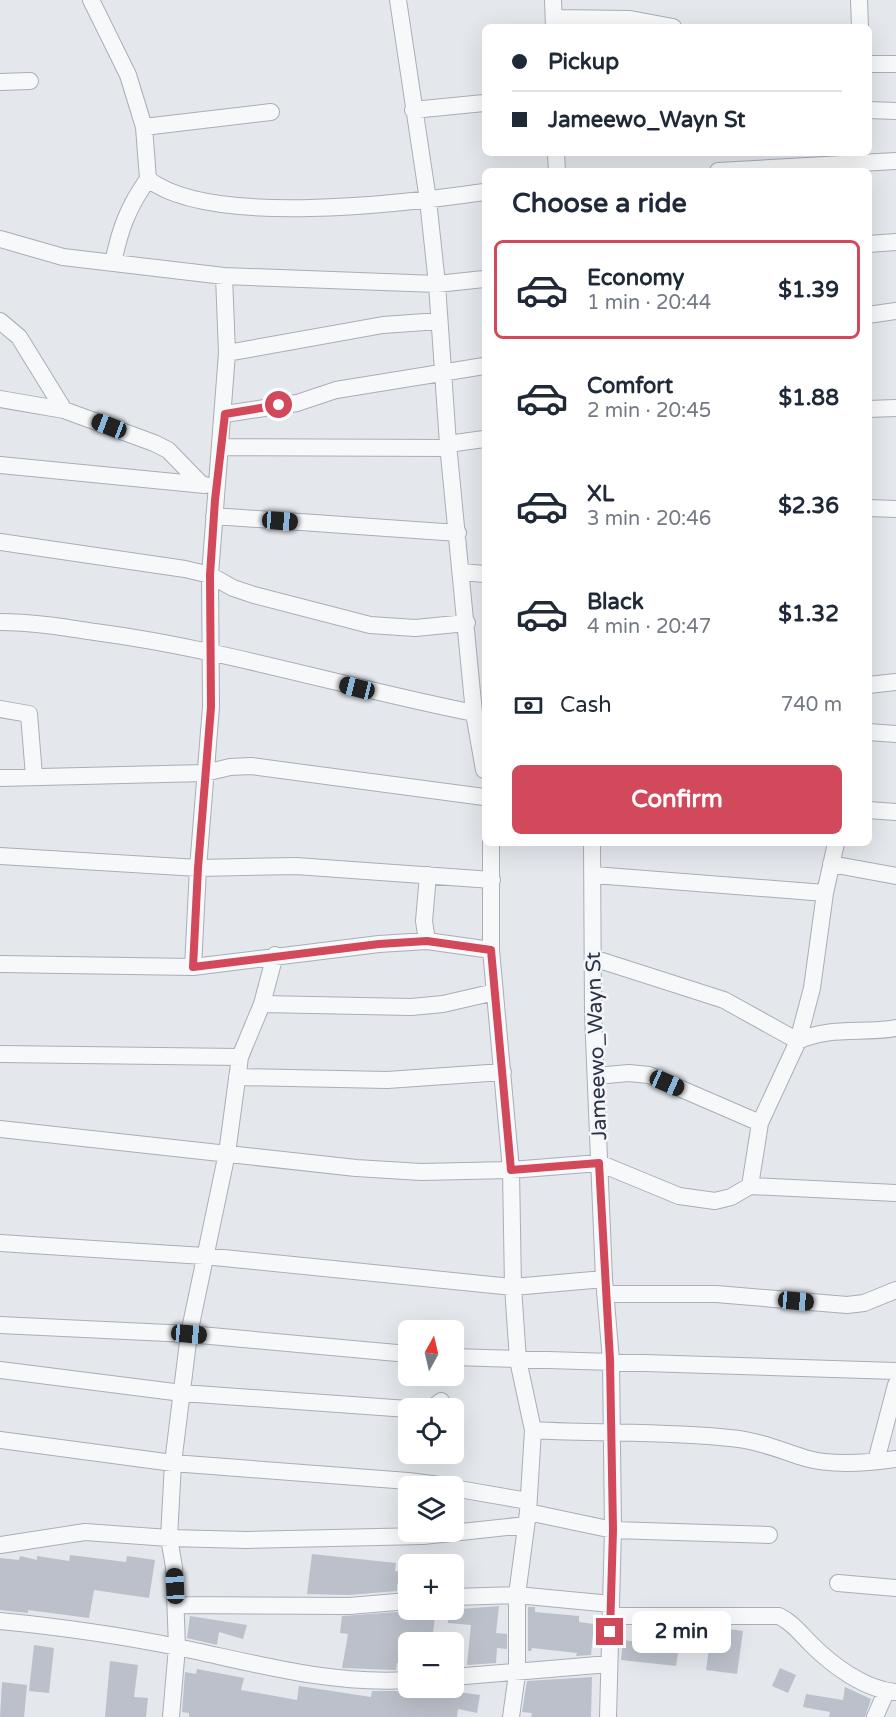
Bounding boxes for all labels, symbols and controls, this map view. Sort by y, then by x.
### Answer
text: Pickup [548,49,619,75]
text: Jameewo_Wayn St [548,107,745,133]
text: Choose a ride [512,187,687,220]
icon: car [515,263,569,317]
text: Economy [587,265,684,291]
text: $1.39 [778,277,839,303]
text: 1 min · 20:44 [587,291,711,315]
icon: car [515,371,569,425]
text: Comfort [587,373,673,399]
text: $1.88 [778,385,839,411]
route start [265,391,292,418]
text: 2 min · 20:45 [587,399,711,423]
car [89,411,129,441]
icon: car [515,479,569,533]
text: XL [587,481,614,507]
text: $2.36 [778,493,839,519]
text: 3 min · 20:46 [587,507,711,531]
car [261,511,299,531]
icon: car [515,587,569,641]
text: Black [587,589,644,615]
text: $1.32 [778,601,839,627]
text: 4 min · 20:47 [587,615,711,639]
car [337,675,377,701]
icon: cash [512,689,545,722]
text: Cash [560,692,612,718]
text: 740 m [781,693,842,717]
button: Confirm [512,765,842,834]
street label: Jameewo_Wayn St [581,951,612,1141]
car [647,1067,687,1099]
car [777,1290,815,1312]
north arrow [398,1320,464,1386]
map controls [398,1320,464,1698]
car [170,1323,208,1345]
button: locate [398,1398,464,1464]
button: layers [398,1476,464,1542]
button: + [398,1554,464,1620]
car [165,1568,185,1604]
callout: 2 min [631,1611,730,1653]
route end [596,1618,623,1645]
text: 2 min [655,1620,708,1644]
button: − [398,1632,464,1698]

